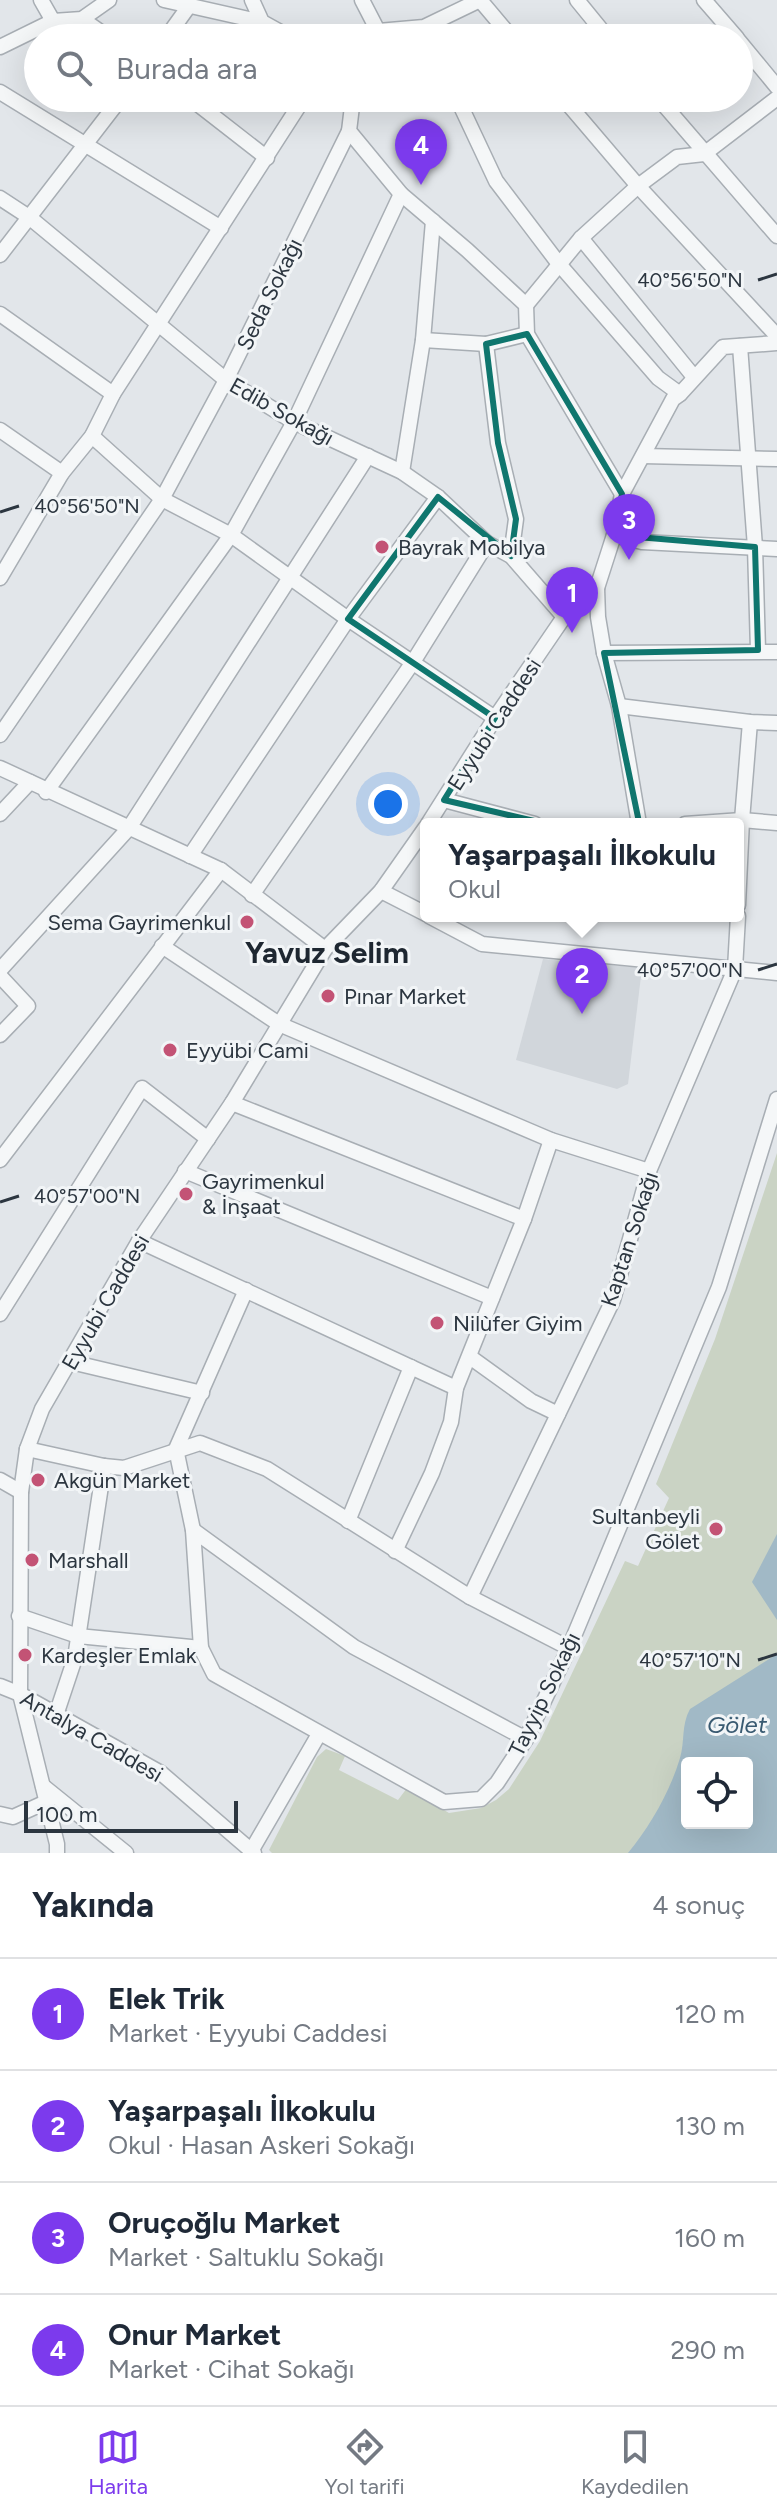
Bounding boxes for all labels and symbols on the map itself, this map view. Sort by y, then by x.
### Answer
pin: 4 [395,119,447,185]
street label: Seda Sokağı [231,234,308,355]
text: 40°56'50"N [637,268,743,292]
street label: Edib Sokağı [225,372,339,451]
text: 40°56'50"N [34,494,140,518]
pin: 3 [603,494,655,560]
place label: Bayrak Mobilya [398,534,546,561]
marker: Bayrak Mobilya [373,538,391,556]
pin: 1 [546,567,598,633]
street label: Eyyubi Caddesi [442,653,547,795]
your location [368,784,408,824]
place label: Sema Gayrimenkul [47,909,231,936]
marker: Sema Gayrimenkul [238,913,256,931]
district label: Yavuz Selim [245,934,409,971]
pin: 2 [556,948,608,1014]
text: 40°57'00"N [637,958,743,982]
place label: Pınar Market [344,983,466,1010]
marker: Pınar Market [319,987,337,1005]
place label: Eyyübi Cami [186,1037,309,1064]
marker: Eyyübi Cami [161,1041,179,1059]
place label: Gayrimenkul & İnşaat [202,1168,325,1220]
street label: Kaptan Sokağı [595,1168,664,1310]
text: 40°57'00"N [34,1184,140,1208]
marker: Gayrimenkul & İnşaat [177,1185,195,1203]
street label: Eyyubi Caddesi [56,1230,155,1375]
place label: Nilùfer Giyim [453,1310,582,1337]
marker: Nilùfer Giyim [428,1314,446,1332]
place label: Akgün Market [54,1467,190,1494]
marker: Akgün Market [29,1471,47,1489]
place label: Sultanbeyli Gölet [591,1503,700,1555]
marker: Sultanbeyli Gölet [707,1520,725,1538]
place label: Marshall [48,1547,129,1574]
marker: Marshall [23,1551,41,1569]
street label: Tayyip Sokağı [503,1628,586,1761]
place label: Kardeşler Emlak [41,1642,197,1669]
marker: Kardeşler Emlak [16,1646,34,1664]
text: 40°57'10"N [639,1648,741,1672]
street label: Antalya Caddesi [16,1685,168,1788]
water label: Gölet [707,1710,768,1739]
scale bar [24,1797,238,1833]

